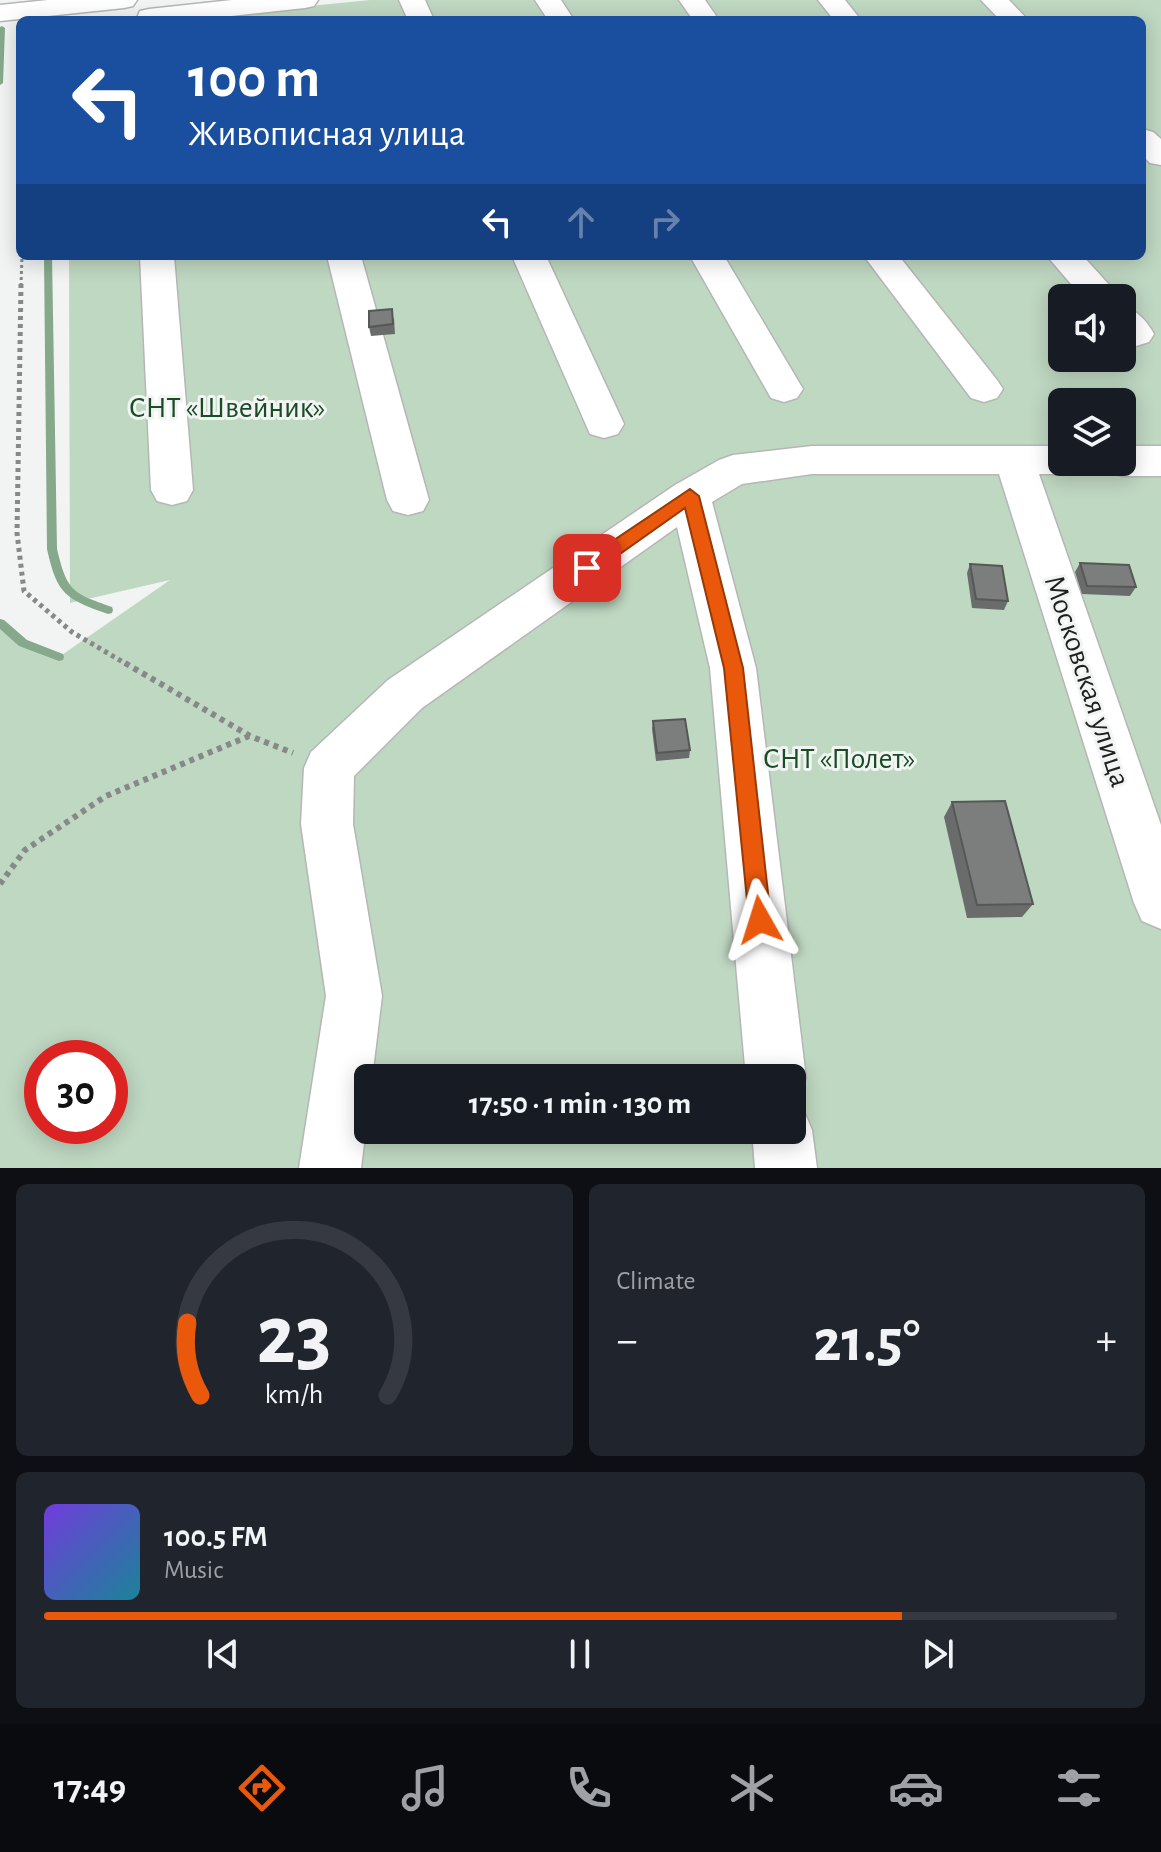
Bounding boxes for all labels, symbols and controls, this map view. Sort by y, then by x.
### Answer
icon: left [56,48,160,152]
text: 100 m [188,51,320,107]
text: Живописная улица [188,116,465,152]
icon: left [475,200,519,244]
icon: ahead [559,200,603,244]
icon: right [643,200,687,244]
map controls [1048,284,1136,476]
button: sound [1048,284,1136,372]
button: layers [1048,388,1136,476]
park label: СНТ «Швейник» [129,393,325,423]
pin [553,534,621,602]
icon: arrive [565,546,609,590]
street label: Московская улица [1039,571,1135,791]
park label: СНТ «Полет» [763,744,915,774]
position arrow [718,878,802,962]
speed limit sign: 30 [24,1040,128,1144]
text: 17:50 · 1 min · 130 m [469,1089,691,1119]
text: Climate [617,1268,695,1294]
text: 23 [257,1295,332,1379]
text: 21.5° [813,1312,920,1372]
text: − [617,1319,638,1363]
text: + [1096,1319,1117,1363]
text: km/h [265,1380,324,1409]
text: 100.5 FM [164,1522,268,1552]
text: Music [164,1557,223,1583]
icon: previous [201,1632,245,1676]
icon: pause [558,1632,602,1676]
icon: next [916,1632,960,1676]
icon: directions [234,1760,290,1816]
icon: music [397,1760,453,1816]
icon: phone [561,1760,617,1816]
icon: climate [724,1760,780,1816]
icon: car [888,1760,944,1816]
icon: filters [1051,1760,1107,1816]
text: 17:49 [54,1770,126,1806]

